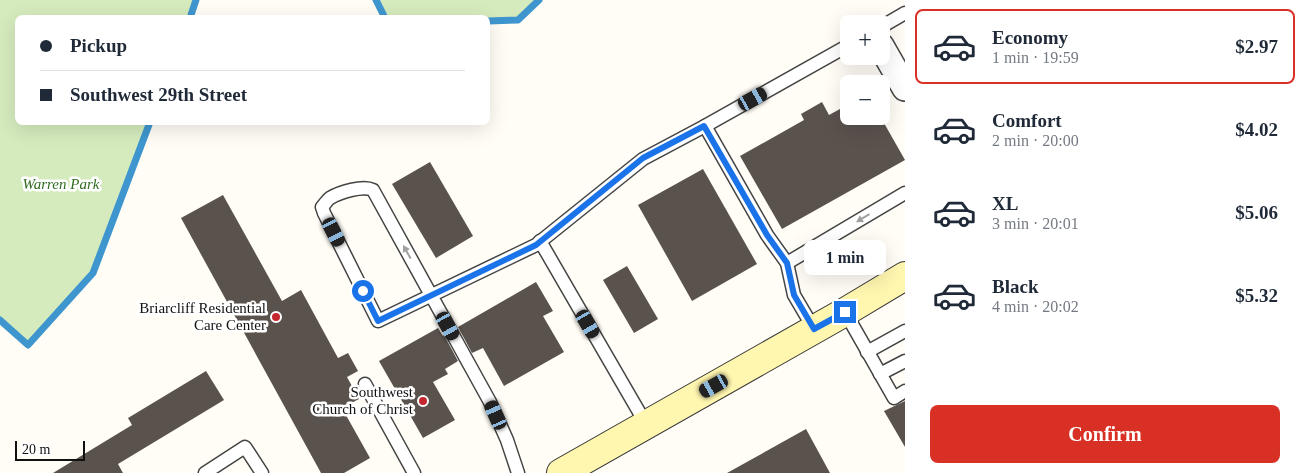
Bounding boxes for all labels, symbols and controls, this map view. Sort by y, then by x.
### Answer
map controls [840,15,890,125]
button: + [840,15,890,65]
icon: car [932,24,977,69]
text: Economy [992,27,1068,48]
text: Pickup [70,35,127,56]
text: $2.97 [1235,36,1278,57]
text: 1 min · 19:59 [992,49,1079,66]
button: − [840,75,890,125]
text: Southwest 29th Street [70,84,247,105]
car [736,85,769,113]
icon: car [932,107,977,152]
text: Comfort [992,110,1062,131]
text: $4.02 [1235,119,1278,140]
text: 2 min · 20:00 [992,132,1079,149]
park label: Warren Park [23,176,100,192]
icon: car [932,190,977,235]
text: XL [992,193,1018,214]
text: $5.06 [1235,202,1278,223]
one-way arrow [856,213,870,222]
car [320,215,347,249]
text: 3 min · 20:01 [992,215,1079,232]
callout: 1 min [804,240,886,274]
one-way arrow [403,246,412,259]
text: 1 min [826,249,864,266]
icon: car [932,273,977,318]
text: Black [992,276,1038,297]
route start [352,280,374,302]
text: $5.32 [1235,285,1278,306]
text: 4 min · 20:02 [992,298,1079,315]
place label: Briarcliff Residential Care Center [139,300,266,333]
route end [834,301,856,323]
car [574,307,601,341]
car [434,309,461,343]
marker: Briarcliff Residential Care Center [270,311,282,323]
car [697,372,730,400]
place label: Southwest Church of Christ [312,384,414,417]
marker: Southwest Church of Christ [417,395,429,407]
car [483,398,508,432]
button: Confirm [930,405,1280,463]
scale bar [15,438,85,461]
text: 20 m [22,442,50,457]

